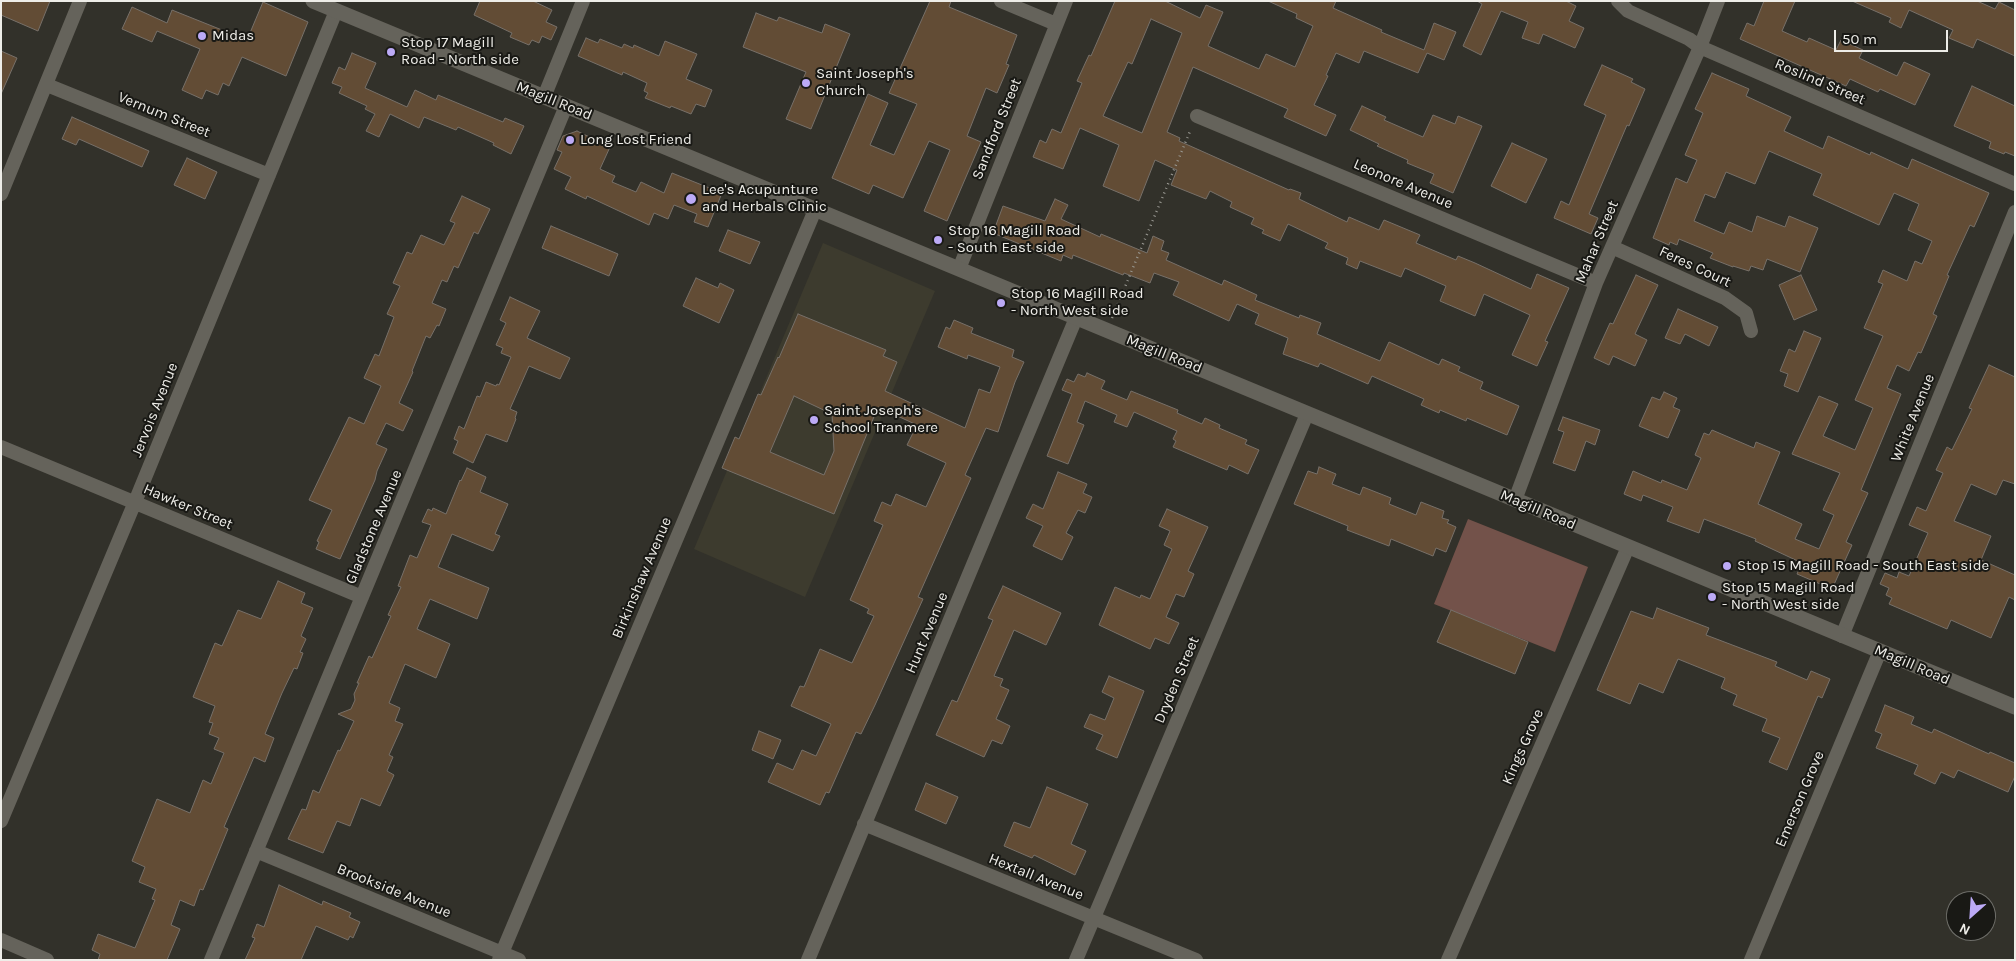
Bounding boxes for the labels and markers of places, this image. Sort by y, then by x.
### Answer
place label: Midas [212,27,254,45]
marker: Midas [196,30,208,42]
place label: Stop 17 Magill Road - North side [401,34,519,69]
marker: Stop 17 Magill Road - North side [385,46,397,58]
place label: Saint Joseph's Church [816,65,914,100]
marker: Saint Joseph's Church [800,77,812,89]
place label: Long Lost Friend [580,131,692,149]
marker: Long Lost Friend [564,134,576,146]
place label: Lee's Acupunture and Herbals Clinic [702,181,827,216]
marker: Lee's Acupunture and Herbals Clinic [684,192,698,206]
place label: Stop 16 Magill Road - South East side [948,222,1081,257]
marker: Stop 16 Magill Road - South East side [932,234,944,246]
place label: Stop 16 Magill Road - North West side [1011,285,1144,320]
marker: Stop 16 Magill Road - North West side [995,297,1007,309]
place label: Saint Joseph's School Tranmere [824,402,938,437]
marker: Saint Joseph's School Tranmere [808,414,820,426]
place label: Stop 15 Magill Road - South East side [1737,557,1989,575]
marker: Stop 15 Magill Road - South East side [1721,560,1733,572]
place label: Stop 15 Magill Road - North West side [1722,579,1855,614]
marker: Stop 15 Magill Road - North West side [1706,591,1718,603]

